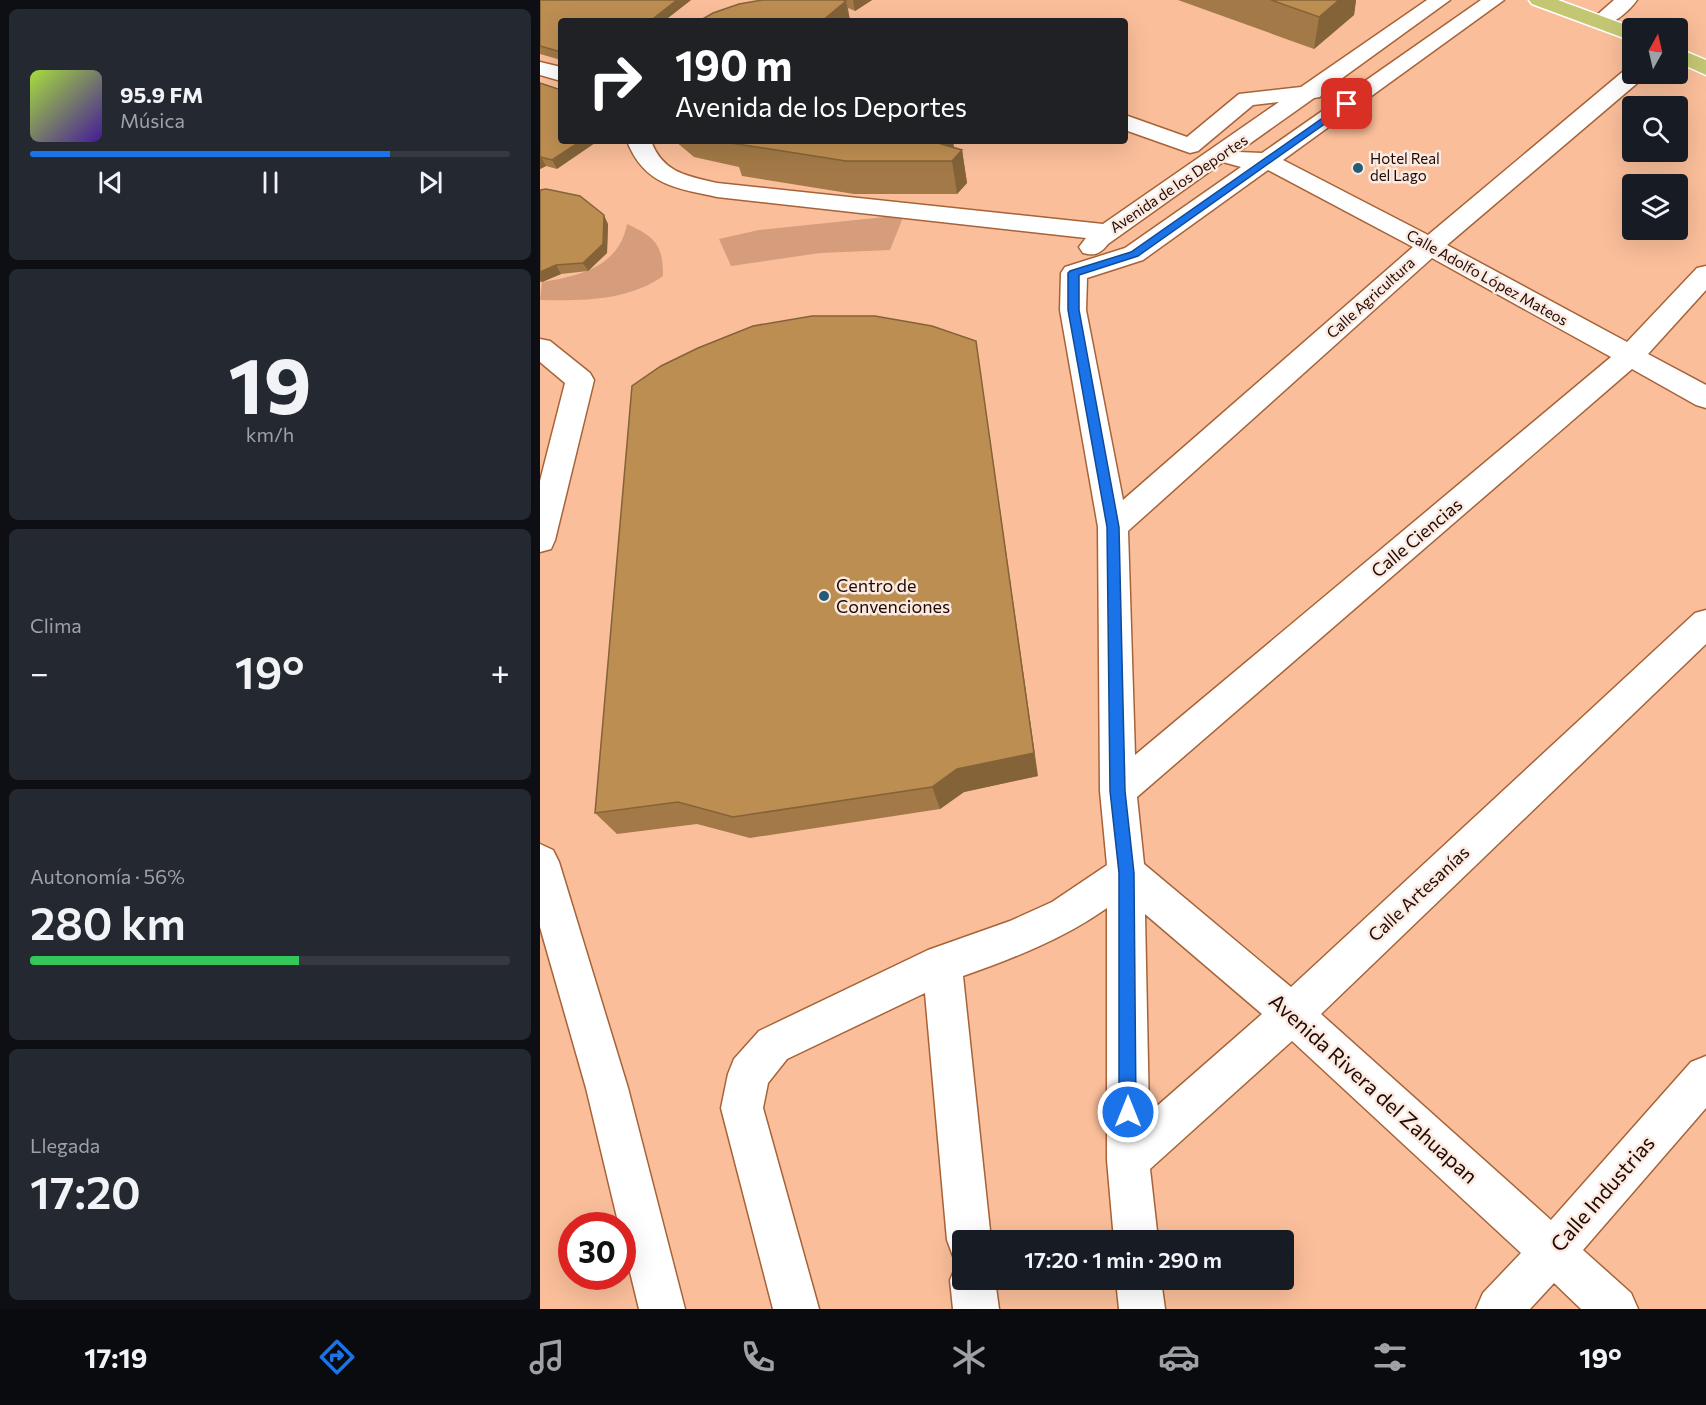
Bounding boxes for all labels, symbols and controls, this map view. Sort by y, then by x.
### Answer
north arrow [1622,18,1688,84]
map controls [1622,18,1688,240]
text: 190 m [675,38,793,90]
icon: right [576,42,654,120]
pin [1321,78,1372,129]
text: 95.9 FM [120,81,203,108]
icon: arrive [1330,87,1363,120]
text: Avenida de los Deportes [675,90,967,123]
button: search [1622,96,1688,162]
text: Música [120,108,185,132]
street label: Avenida de los Deportes [1106,130,1251,236]
place label: Hotel Real del Lago [1370,149,1440,184]
marker: Hotel Real del Lago [1351,161,1365,175]
icon: previous [94,166,127,199]
icon: pause [254,166,287,199]
icon: next [414,166,447,199]
button: layers [1622,174,1688,240]
street label: Calle Adolfo López Mateos [1404,225,1571,329]
street label: Calle Agricultura [1323,253,1418,342]
text: 19 [228,335,312,430]
text: km/h [246,422,294,446]
street label: Calle Ciencias [1366,493,1466,582]
place label: Centro de Convenciones [836,574,950,617]
marker: Centro de Convenciones [817,589,831,603]
text: Clima [30,613,82,637]
text: 19° [235,643,304,698]
text: − [30,651,49,692]
text: + [491,651,510,692]
street label: Calle Artesanías [1363,841,1473,946]
text: Autonomía · 56% [30,864,185,888]
text: 280 km [30,894,186,949]
street label: Avenida Rivera del Zahuapan [1265,988,1483,1188]
position arrow [1096,1080,1160,1144]
street label: Calle Industrias [1545,1130,1659,1256]
text: Llegada [30,1133,100,1157]
text: 17:20 [30,1163,141,1218]
speed limit sign: 30 [558,1212,636,1290]
text: 17:20 · 1 min · 290 m [1024,1246,1222,1273]
icon: directions [316,1336,358,1378]
icon: music [526,1336,568,1378]
icon: phone [737,1336,779,1378]
icon: climate [948,1336,990,1378]
icon: car [1158,1336,1200,1378]
icon: filters [1369,1336,1411,1378]
text: 17:19 [84,1341,147,1374]
text: 19° [1579,1341,1622,1374]

